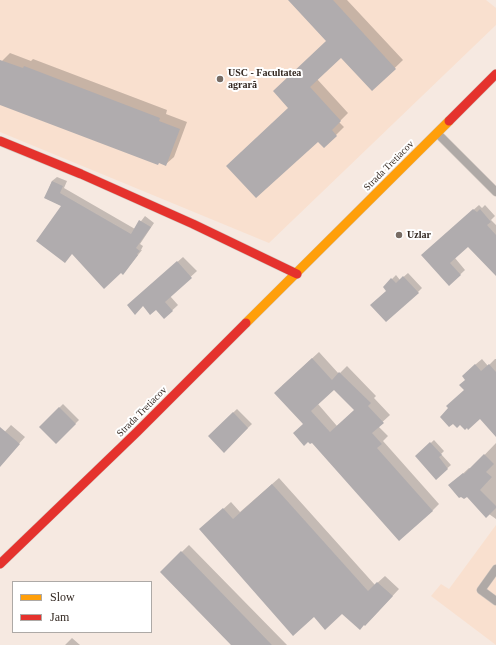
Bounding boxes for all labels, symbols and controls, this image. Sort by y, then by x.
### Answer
place label: USC - Facultatea agrară [228,67,301,90]
marker: USC - Facultatea agrară [215,74,225,84]
street label: Strada Tretiacov [361,138,417,194]
place label: Uzlar [407,229,431,241]
marker: Uzlar [394,230,404,240]
street label: Strada Tretiacov [114,384,170,440]
legend [12,581,152,633]
text: Slow [50,590,75,604]
text: Jam [50,610,69,624]

